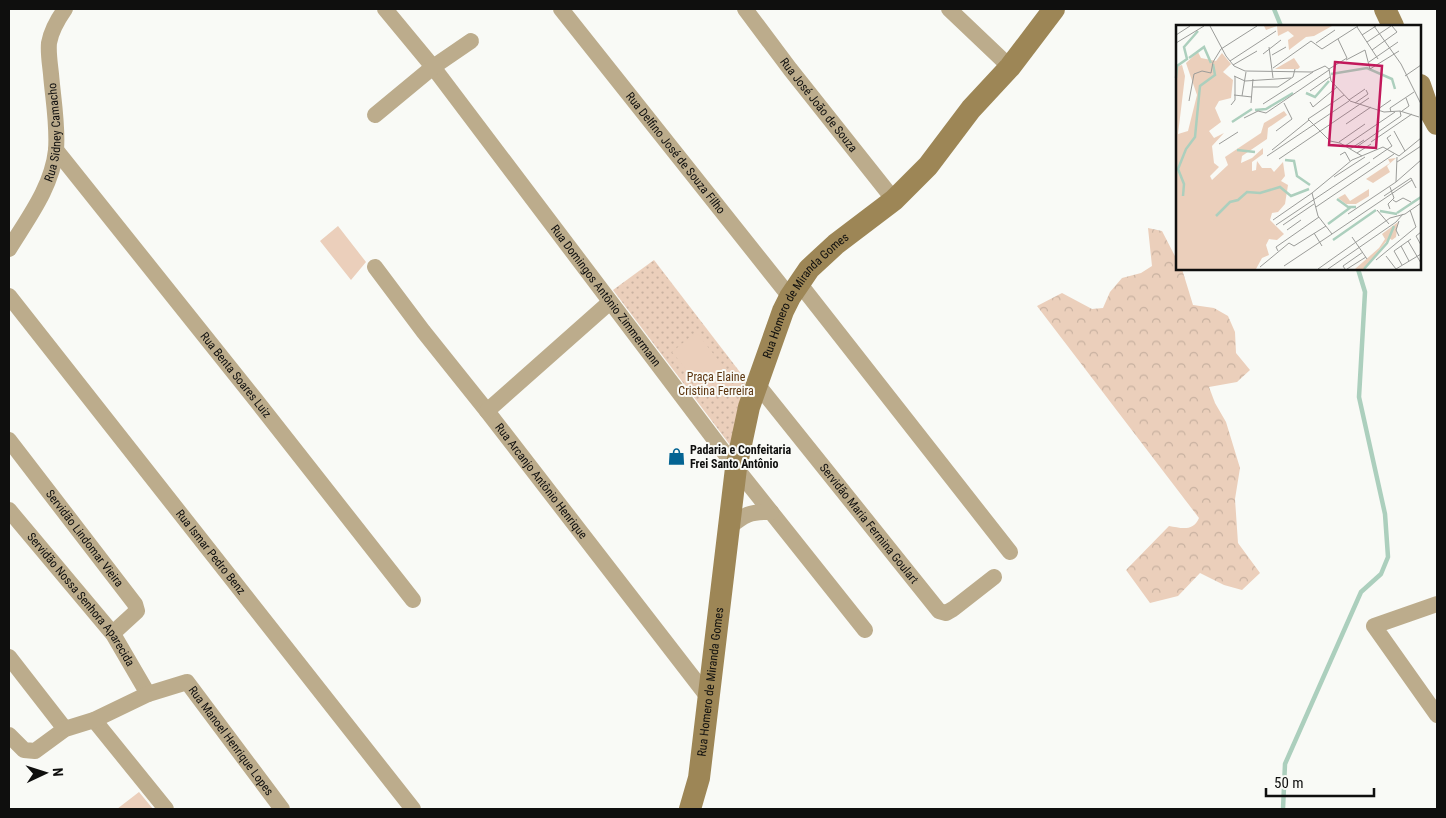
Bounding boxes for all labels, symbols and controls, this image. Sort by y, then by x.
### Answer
inset map [1176,25,1421,270]
street label: Rua José João de Souza [777,55,860,155]
street label: Rua Sidney Camacho [41,82,63,184]
street label: Rua Delfino José de Souza Filho [623,89,728,217]
street label: Rua Domingos Antônio Zimmermann [548,222,664,369]
street label: Rua Homero de Miranda Gomes [760,230,851,360]
street label: Rua Benta Soares Luiz [197,329,274,421]
park label: Praça Elaine Cristina Ferreira [678,370,754,398]
street label: Rua Arcanjo Antônio Henrique [492,421,590,542]
place label: Padaria e Confeitaria Frei Santo Antônio [690,443,792,471]
shop icon: Padaria e Confeitaria Frei Santo Antônio [666,447,686,467]
street label: Servidão Maria Fermina Goulart [817,461,922,587]
street label: Servidão Lindomar Vieira [43,487,126,590]
street label: Rua Ismar Pedro Benz [173,507,248,597]
street label: Servidão Nossa Senhora Aparecida [24,530,137,669]
street label: Rua Homero de Miranda Gomes [695,607,726,757]
street label: Rua Manoel Henrique Lopes [186,683,276,798]
north arrow [20,748,70,798]
scale bar [1266,766,1374,798]
text: N [50,767,66,777]
text: 50 m [1274,774,1304,792]

